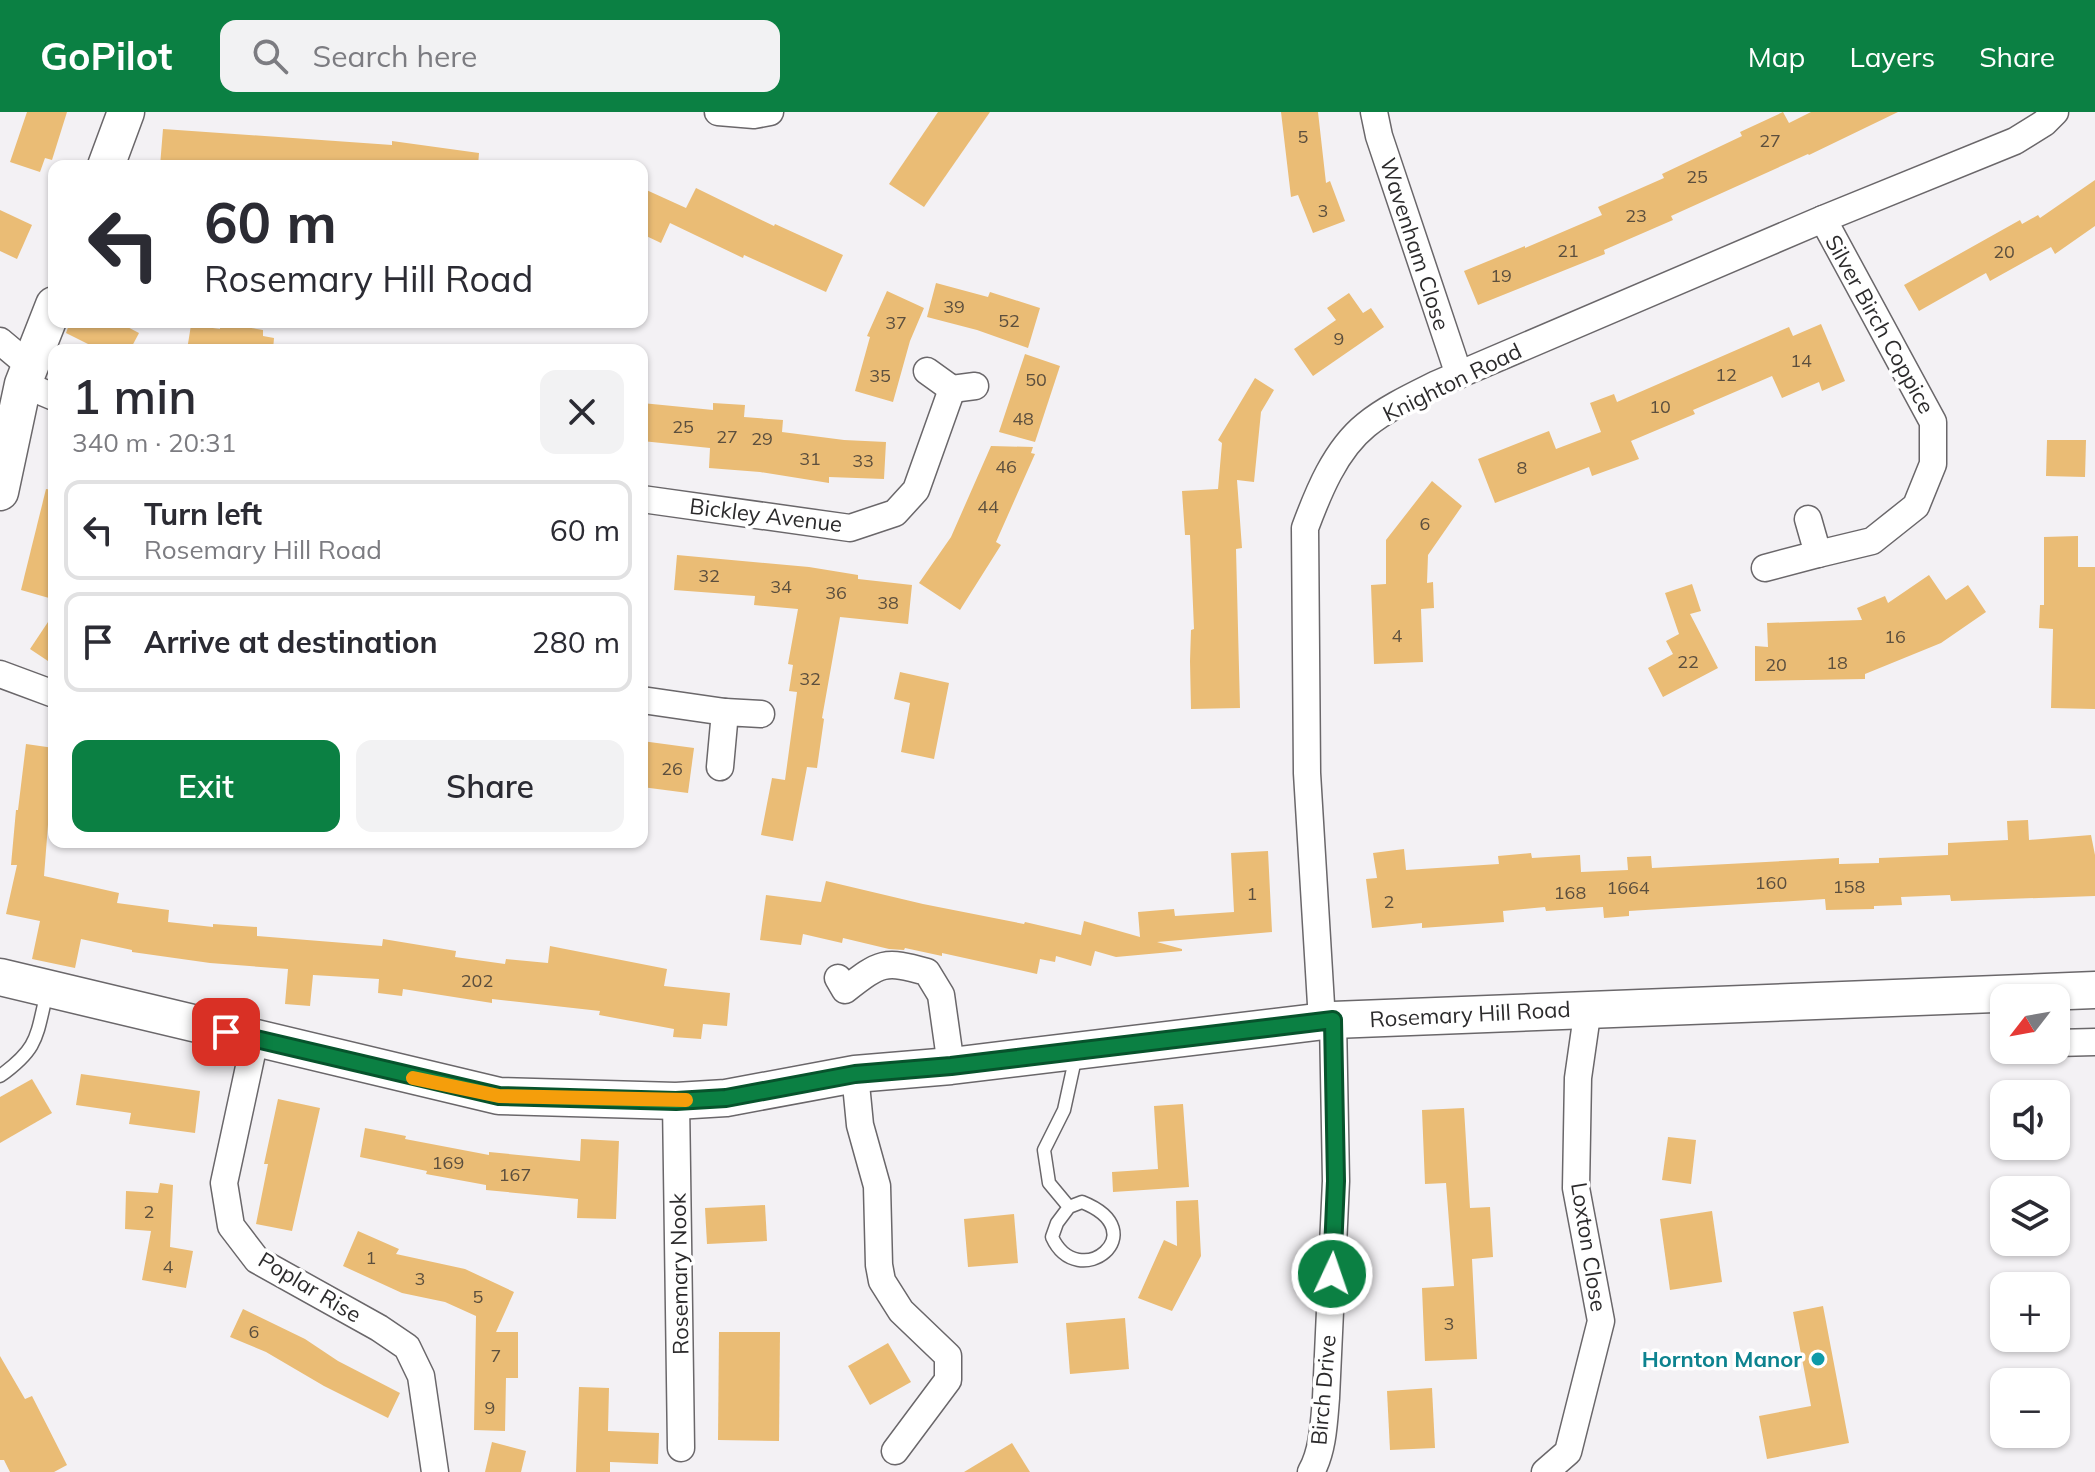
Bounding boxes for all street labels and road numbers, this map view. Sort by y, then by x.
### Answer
street label: Wavenham Close [1374,154,1456,334]
street label: Silver Birch Coppice [1819,230,1941,418]
street label: Knighton Road [1378,336,1526,428]
street label: Bickley Avenue [688,492,844,538]
street label: Rosemary Hill Road [1369,995,1571,1033]
street label: Loxton Close [1565,1180,1613,1314]
street label: Rosemary Nook [664,1192,694,1355]
street label: Poplar Rise [253,1245,367,1329]
street label: Birch Drive [1304,1334,1342,1446]

